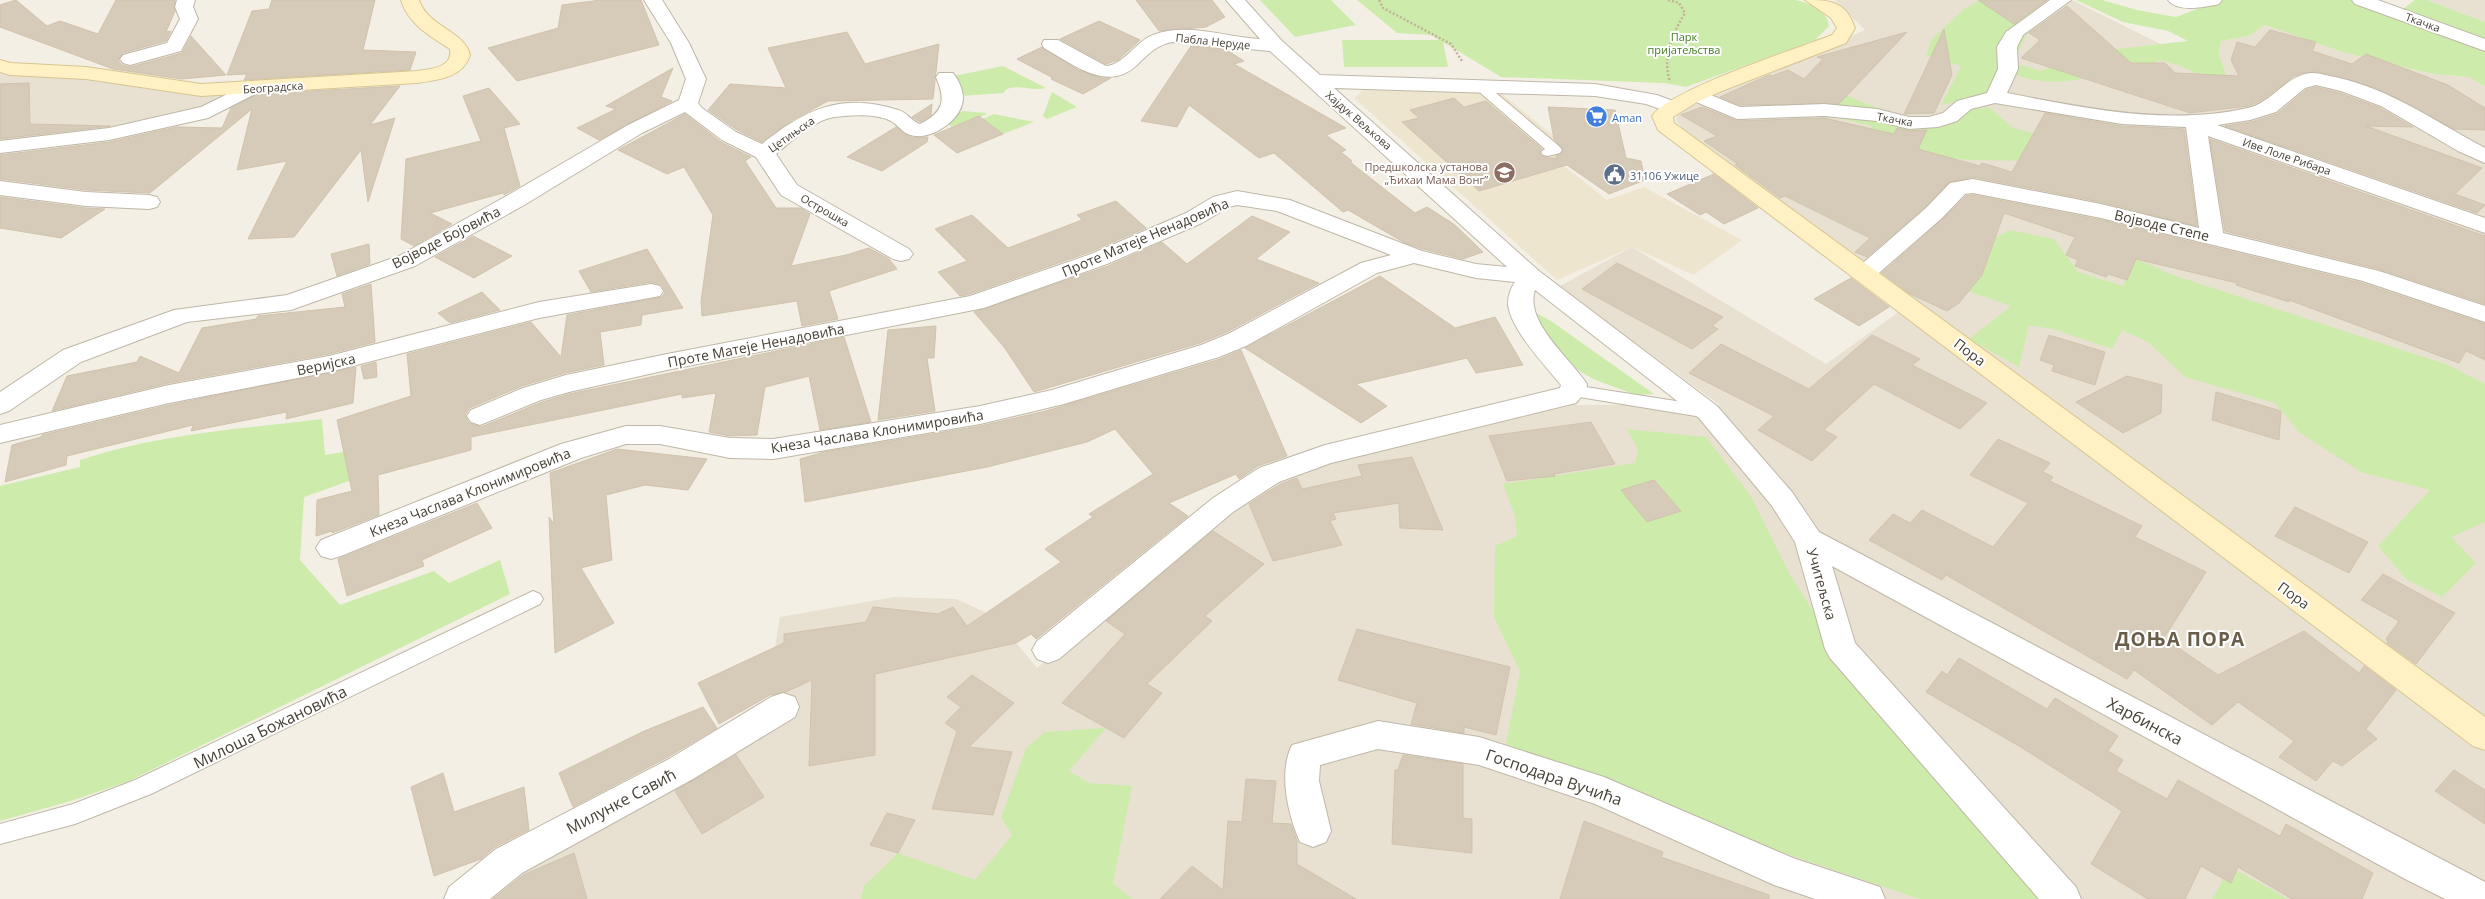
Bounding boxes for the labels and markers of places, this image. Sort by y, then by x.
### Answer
supermarket icon: Aman [1584,105,1608,129]
place label: Aman [1612,110,1642,125]
place label: Предшколска установа „Ђихаи Мама Вонг” [1364,159,1488,187]
school or university icon: Предшколска установа „Ђихаи Мама Вонг” [1492,160,1516,184]
public building icon: 31106 Ужице [1602,163,1626,187]
place label: 31106 Ужице [1630,168,1699,183]

